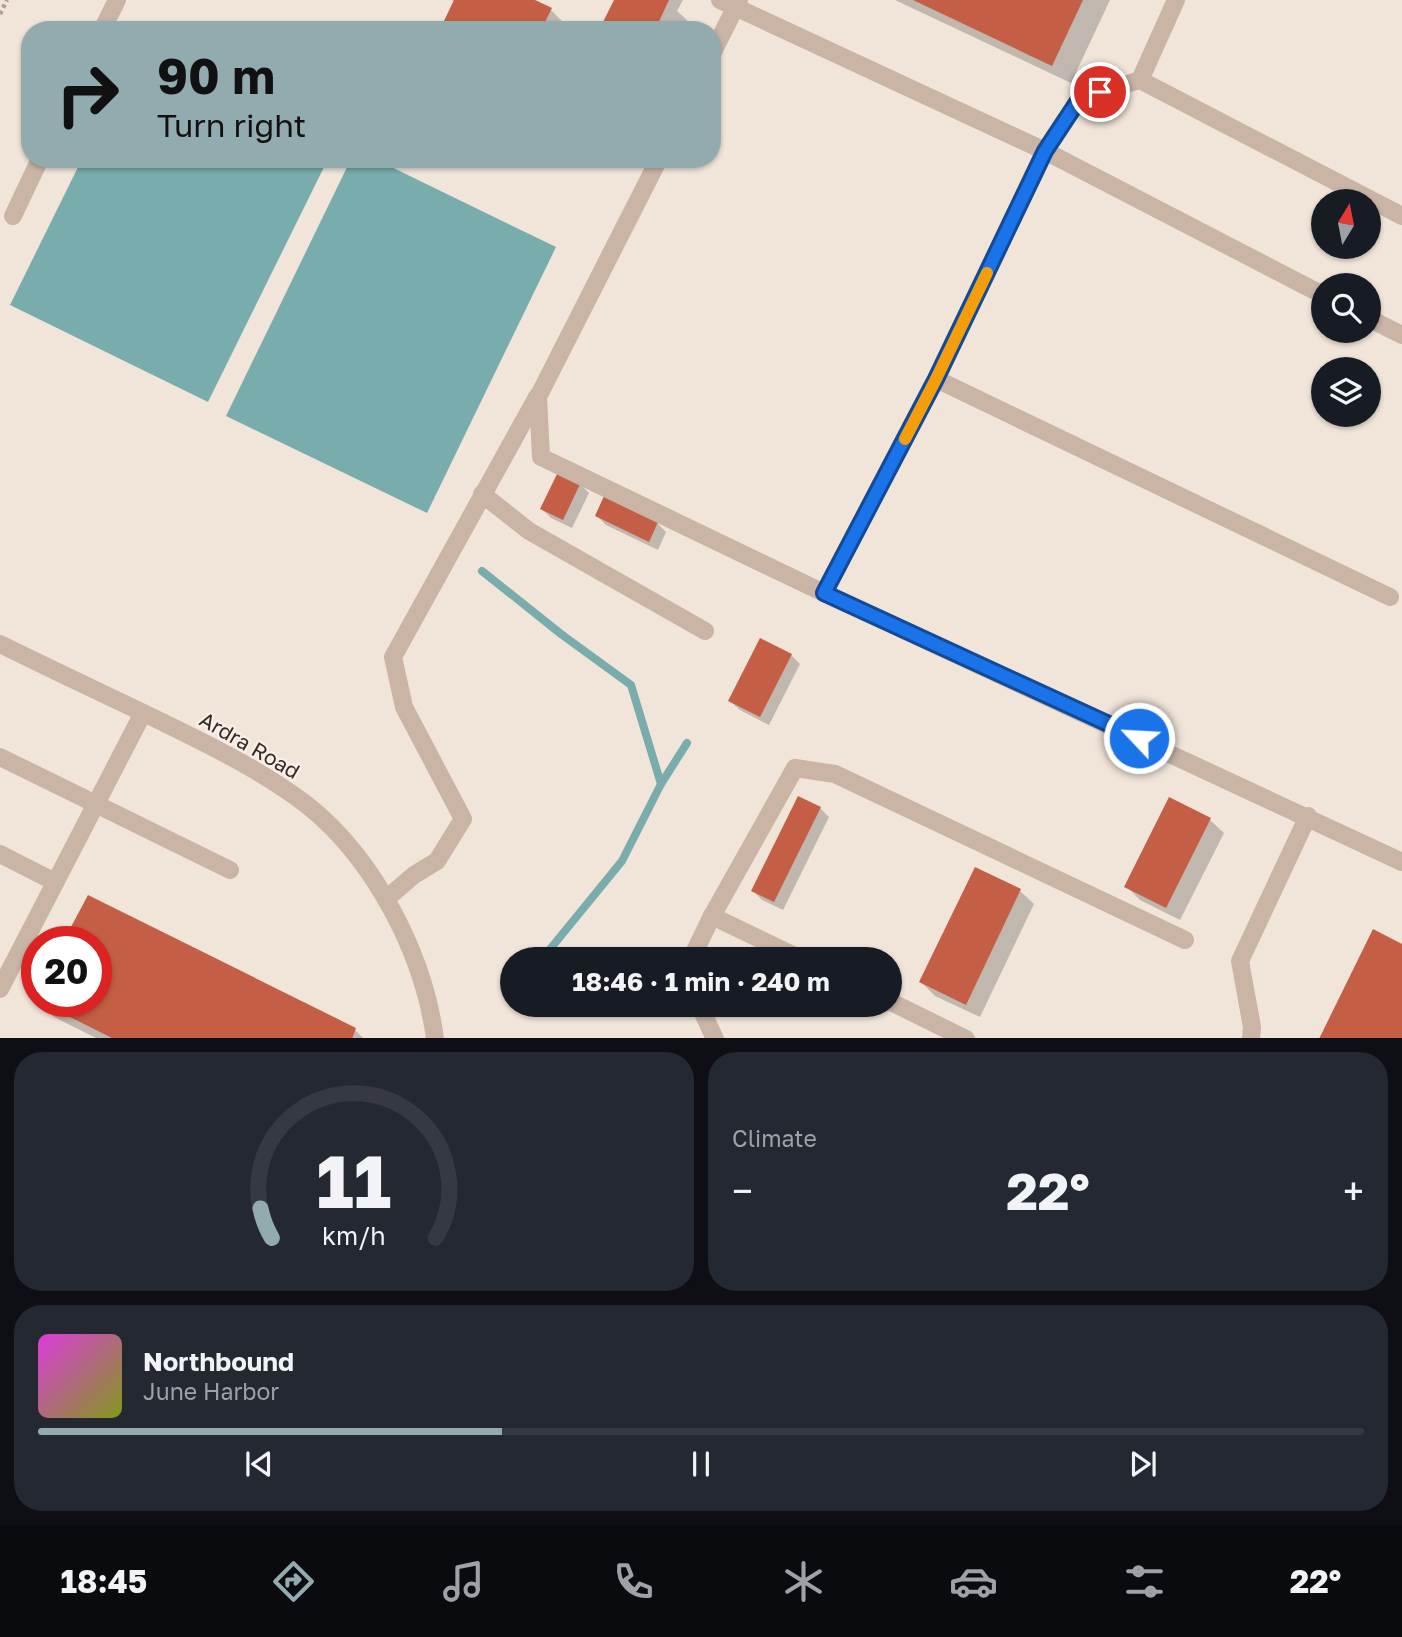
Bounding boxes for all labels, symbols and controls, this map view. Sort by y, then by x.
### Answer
text: 90 m [157,46,275,105]
icon: right [42,49,133,140]
pin [1070,62,1130,122]
icon: arrive [1081,73,1119,111]
text: Turn right [157,106,306,144]
north arrow [1311,189,1381,259]
map controls [1311,189,1381,427]
button: search [1311,273,1381,343]
button: layers [1311,357,1381,427]
position arrow [1102,701,1176,775]
street label: Ardra Road [195,706,305,784]
speed limit sign: 20 [21,926,112,1017]
text: 18:46 · 1 min · 240 m [572,966,830,997]
text: Climate [732,1124,817,1152]
text: 11 [317,1137,391,1224]
text: 22° [1006,1159,1090,1221]
text: − [732,1168,753,1213]
text: + [1343,1168,1364,1213]
text: km/h [322,1219,386,1250]
text: Northbound [143,1346,294,1377]
text: June Harbor [143,1377,279,1405]
icon: previous [240,1445,278,1483]
icon: pause [682,1445,720,1483]
icon: next [1124,1445,1162,1483]
icon: directions [269,1557,318,1606]
icon: music [439,1557,488,1606]
icon: phone [609,1557,658,1606]
icon: climate [779,1557,828,1606]
icon: car [949,1557,998,1606]
icon: filters [1120,1557,1169,1606]
text: 18:45 [61,1562,147,1600]
text: 22° [1290,1562,1341,1600]

